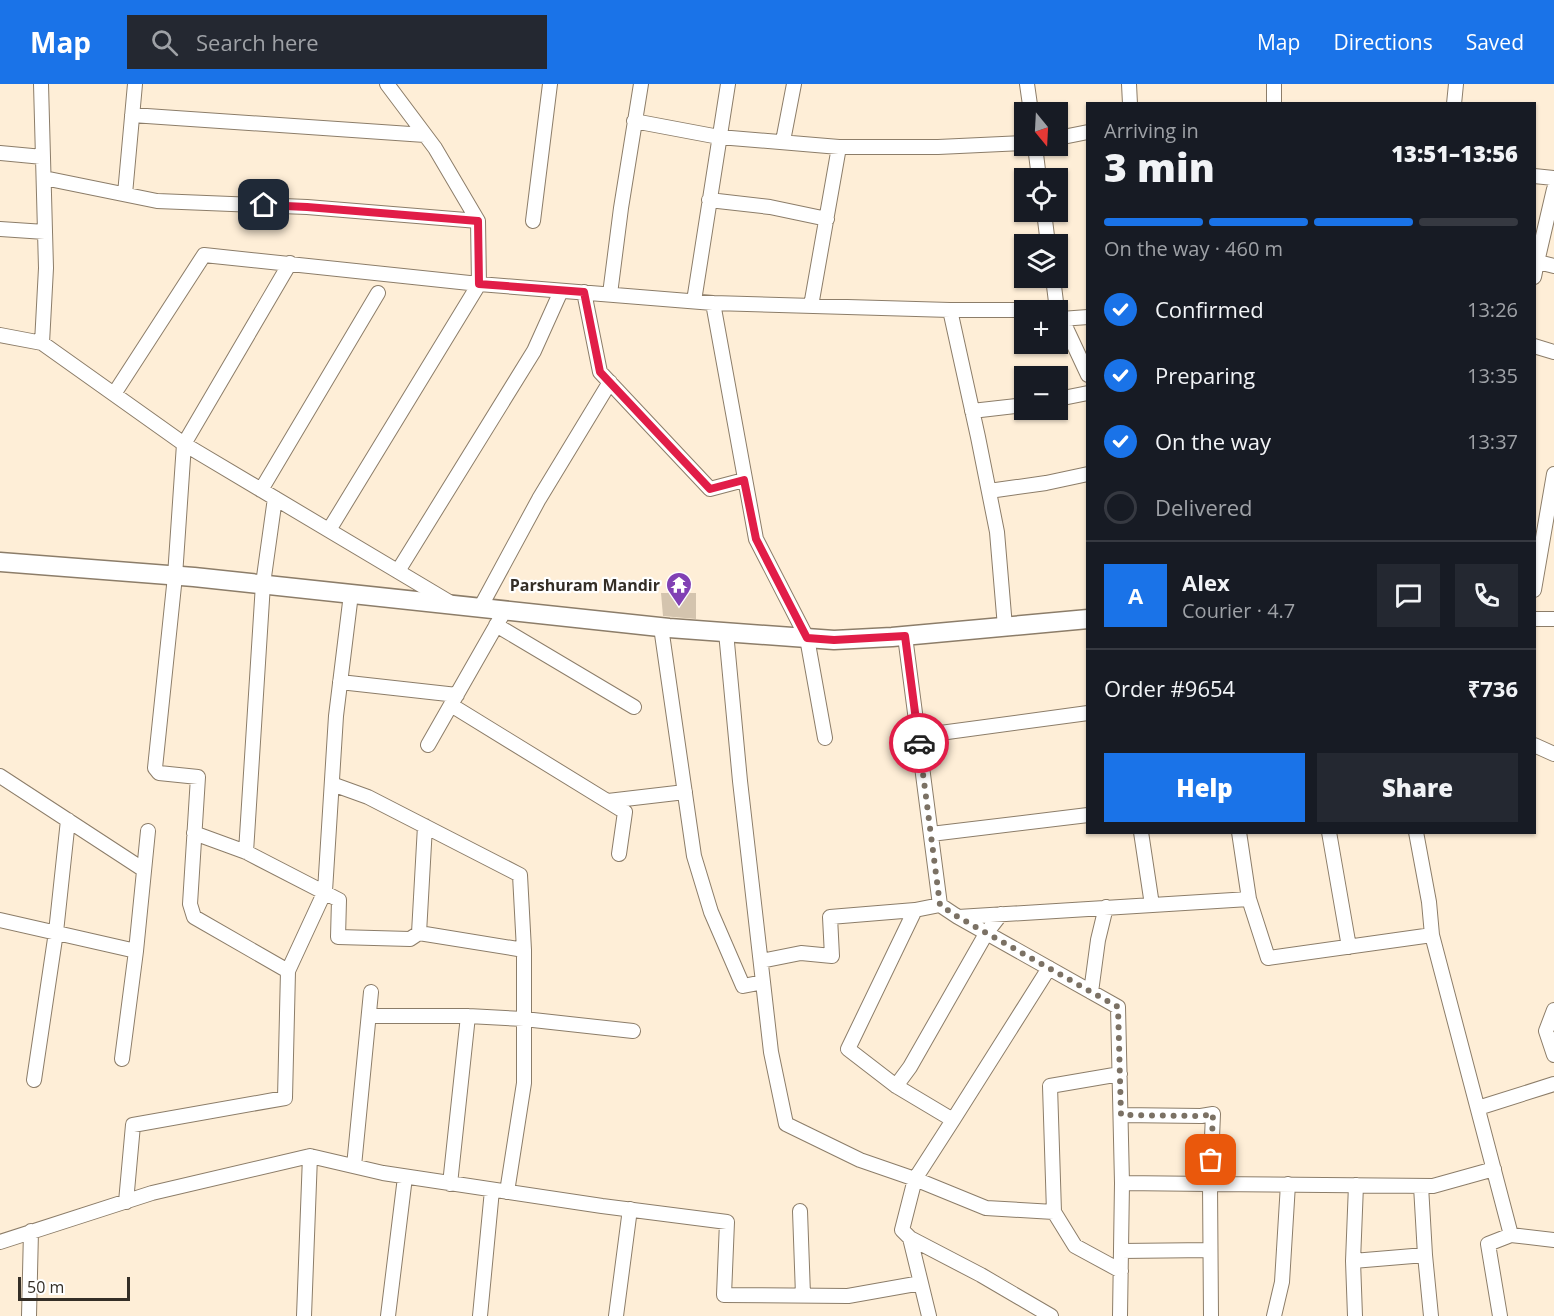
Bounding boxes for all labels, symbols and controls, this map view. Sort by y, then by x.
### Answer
search box [127,15,547,69]
text: Map [30,23,91,61]
icon: search [148,26,181,59]
text: Search here [196,27,319,57]
text: Map [1257,28,1300,56]
text: Directions [1333,28,1433,56]
text: Saved [1466,28,1524,56]
north arrow [1014,102,1068,156]
map controls [1014,102,1068,420]
text: Arriving in [1104,117,1199,144]
text: 13:51–13:56 [1391,138,1518,168]
text: 3 min [1104,140,1215,193]
button: locate [1014,168,1068,222]
pin [238,179,289,230]
icon: home [247,188,280,221]
button: layers [1014,234,1068,288]
text: On the way · 460 m [1104,235,1283,262]
icon: check [1104,293,1137,326]
text: Confirmed [1155,294,1264,324]
text: 13:26 [1467,296,1518,323]
button: + [1014,300,1068,354]
icon: check [1104,359,1137,392]
text: Preparing [1155,360,1255,390]
text: 13:35 [1467,362,1518,389]
button: − [1014,366,1068,420]
icon: check [1104,425,1137,458]
text: On the way [1155,426,1271,456]
text: 13:37 [1467,428,1518,455]
text: Delivered [1155,492,1253,522]
button: chat [1377,564,1440,627]
button: phone [1455,564,1518,627]
text: Alex [1182,567,1230,597]
temple icon: Parshuram Mandir [664,570,694,608]
place label: Parshuram Mandir [510,574,660,596]
text: A [1128,580,1143,610]
text: Courier · 4.7 [1182,597,1295,624]
text: Order #9654 [1104,673,1235,703]
text: ₹736 [1468,673,1518,703]
courier [889,713,949,773]
icon: car [903,727,936,760]
button: Help [1104,753,1305,822]
button: Share [1317,753,1518,822]
pin [1185,1134,1236,1185]
icon: bag [1194,1143,1227,1176]
scale bar [18,1274,130,1302]
text: 50 m [27,1276,64,1298]

